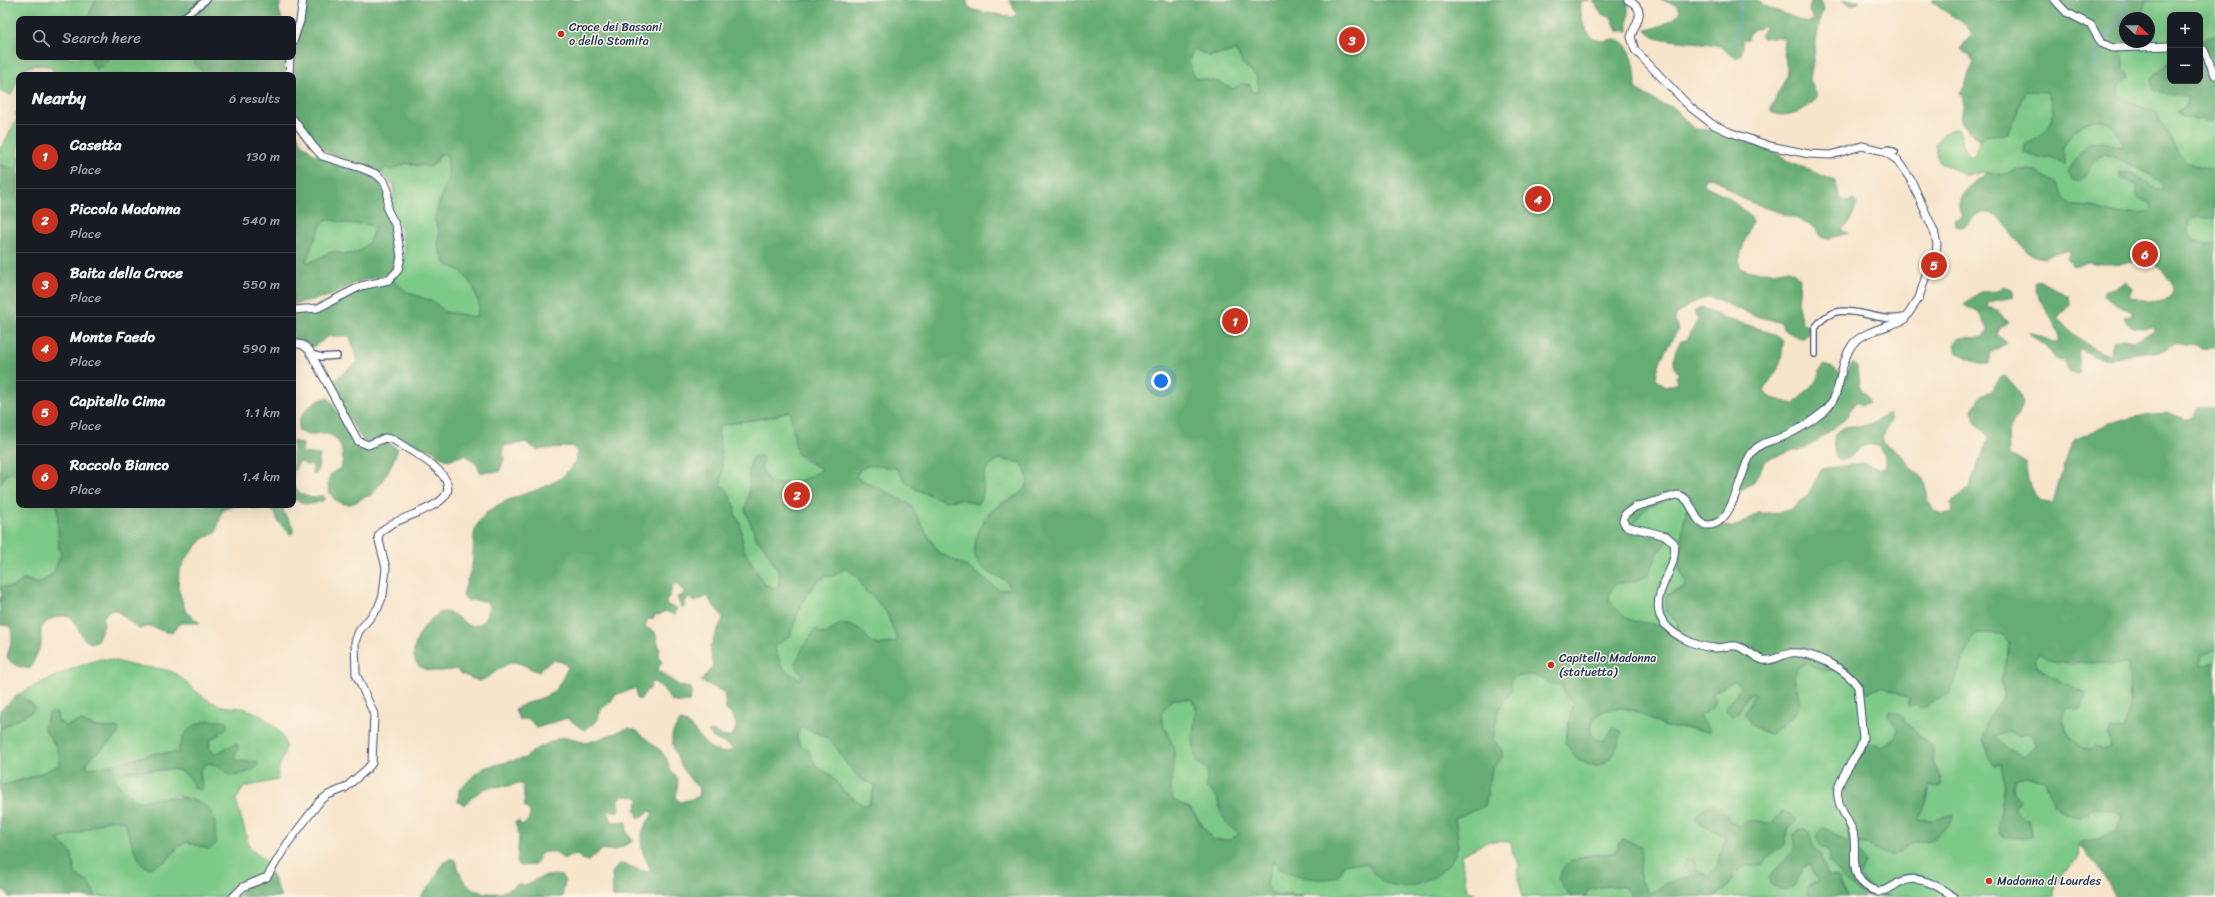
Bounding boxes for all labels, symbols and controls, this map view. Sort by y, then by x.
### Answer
north arrow [2119,12,2155,48]
map controls [2167,12,2203,84]
button: + [2167,12,2203,48]
search box [16,16,296,60]
place label: Croce dei Bassani o dello Stomita [569,16,662,52]
text: Search here [62,25,141,51]
pin: 3 [1339,25,1365,55]
icon: search [30,27,52,49]
marker: Croce dei Bassani o dello Stomita [556,29,566,39]
button: − [2167,48,2203,84]
text: Nearby [32,83,86,113]
text: 6 results [229,87,280,110]
text: Casetta [70,132,121,158]
text: 1 [42,145,48,168]
text: 130 m [246,145,280,168]
text: Place [70,158,101,181]
pin: 4 [1525,184,1551,214]
text: Piccola Madonna [70,196,181,222]
text: 2 [41,209,49,232]
text: 540 m [242,209,280,232]
text: Place [70,222,101,245]
pin: 6 [2132,239,2158,269]
pin: 5 [1921,250,1947,280]
text: Baita della Croce [70,260,183,286]
text: 3 [41,273,49,296]
text: 550 m [243,273,280,296]
text: Place [70,286,101,309]
pin: 1 [1222,306,1248,336]
text: Monte Faedo [70,324,155,350]
text: 4 [41,337,49,360]
text: 590 m [242,337,280,360]
text: Place [70,350,101,373]
your location [1151,371,1171,391]
text: Capitello Cima [70,388,165,414]
text: 5 [41,401,49,424]
text: 1.1 km [245,401,280,424]
text: Place [70,414,101,437]
text: Roccolo Bianco [70,452,169,478]
text: 6 [41,465,49,488]
text: 1.4 km [242,465,280,488]
text: Place [70,478,101,501]
pin: 2 [784,480,810,510]
place label: Capitello Madonna (statuetta) [1559,647,1656,683]
marker: Capitello Madonna (statuetta) [1546,660,1556,670]
place label: Madonna di Lourdes [1997,870,2102,892]
marker: Madonna di Lourdes [1984,876,1994,886]

